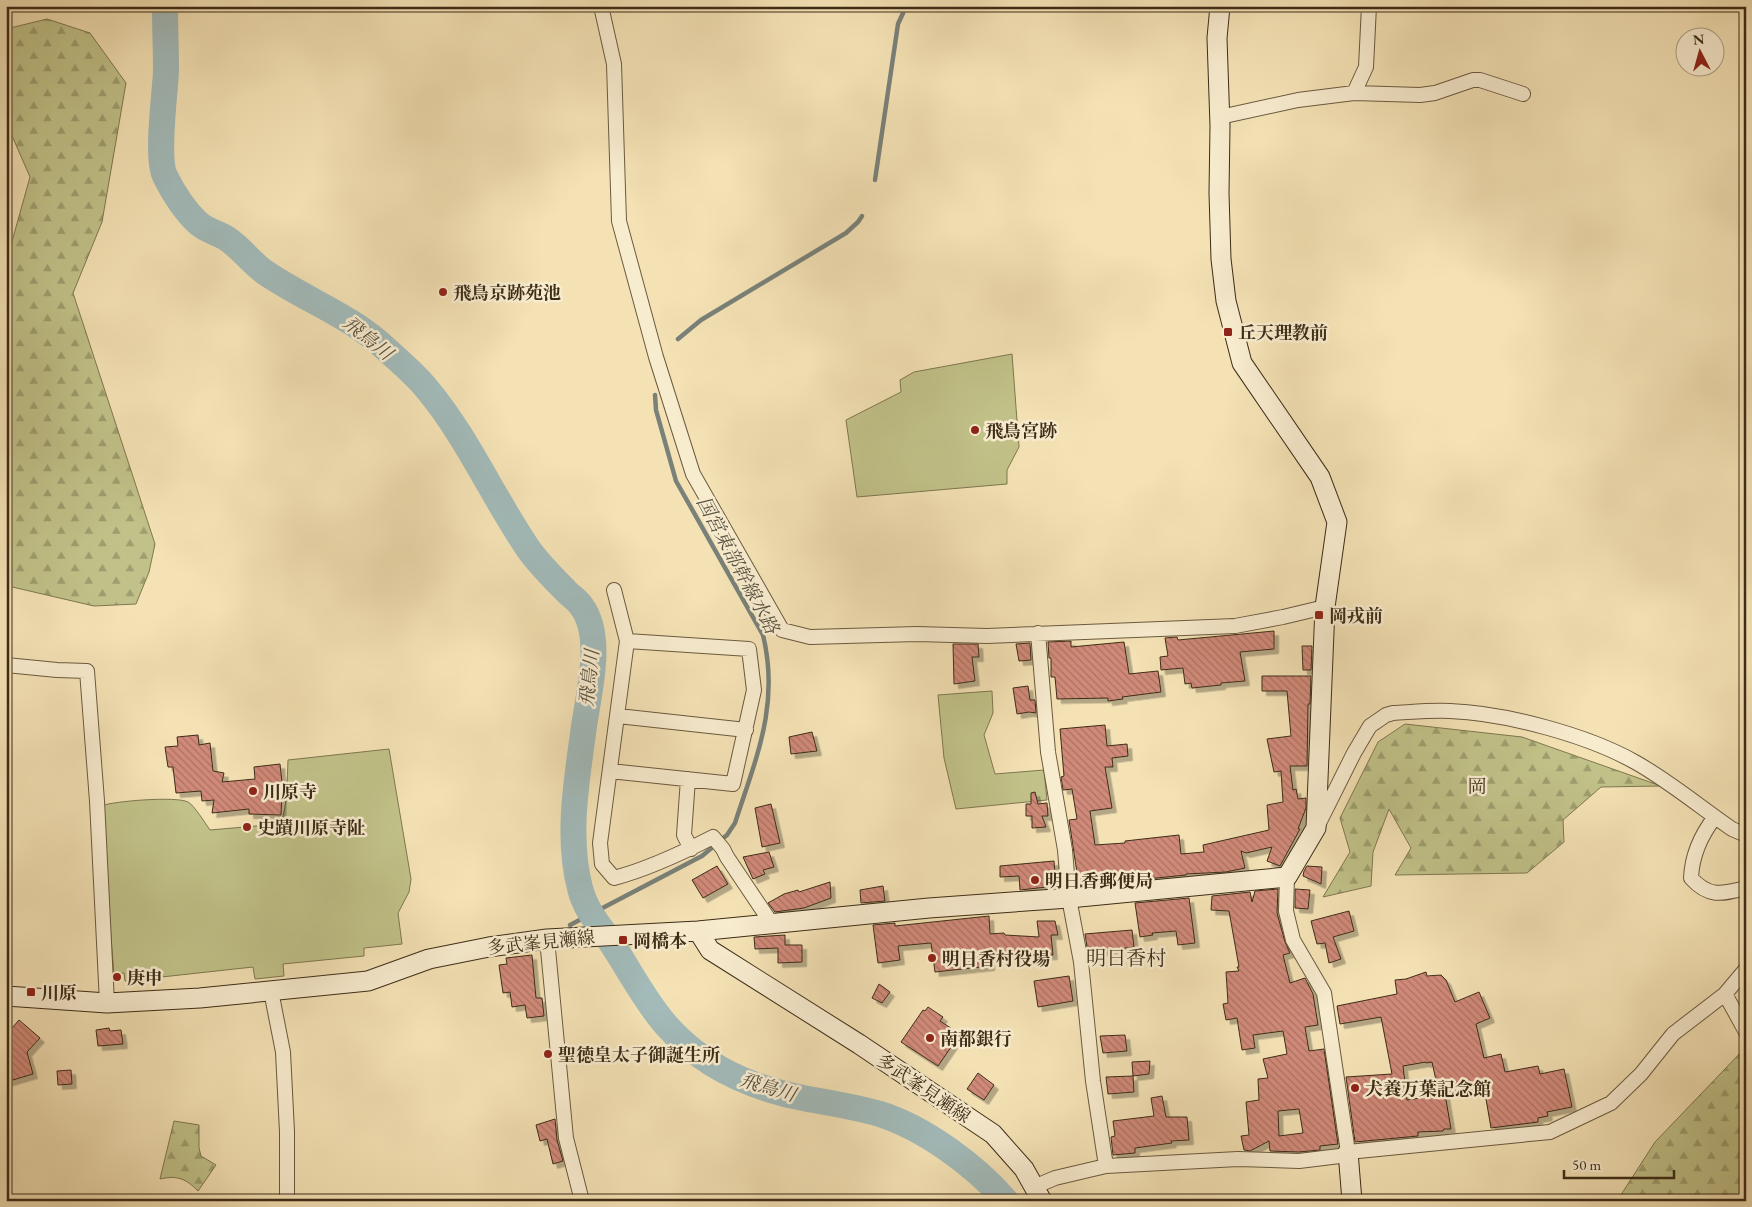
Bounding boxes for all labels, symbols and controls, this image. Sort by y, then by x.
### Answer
north arrow [1674,28,1724,78]
text: N [1692,29,1706,49]
place label: 飛鳥京跡苑池 [453,281,561,304]
marker: 飛鳥京跡苑池 [437,286,449,298]
water label: 飛鳥川 [338,310,400,367]
place label: 丘天理教前 [1238,321,1328,344]
marker: 丘天理教前 [1222,326,1234,338]
place label: 飛鳥宮跡 [985,419,1057,442]
marker: 飛鳥宮跡 [969,424,981,436]
water label: 国営東部幹線水路 [691,492,786,640]
place label: 岡戎前 [1329,604,1383,627]
marker: 岡戎前 [1313,609,1325,621]
water label: 飛鳥川 [574,646,605,708]
district label: 岡 [1467,774,1487,799]
place label: 川原寺 [263,780,317,803]
marker: 川原寺 [247,785,259,797]
place label: 史蹟川原寺阯 [257,816,365,839]
marker: 史蹟川原寺阯 [241,821,253,833]
place label: 明日香郵便局 [1045,869,1153,892]
marker: 明日香郵便局 [1029,874,1041,886]
street label: 多武峯見瀬線 [486,925,596,959]
place label: 岡橋本 [633,929,687,952]
marker: 岡橋本 [617,934,629,946]
district label: 明日香村 [1086,945,1166,971]
place label: 明日香村役場 [942,947,1050,970]
marker: 明日香村役場 [926,952,938,964]
place label: 庚申 [127,966,163,989]
marker: 庚申 [111,971,123,983]
place label: 川原 [41,981,77,1004]
marker: 川原 [25,986,37,998]
place label: 南都銀行 [940,1027,1012,1050]
marker: 南都銀行 [924,1032,936,1044]
place label: 聖徳皇太子御誕生所 [558,1043,720,1066]
marker: 聖徳皇太子御誕生所 [542,1048,554,1060]
street label: 多武峯見瀬線 [873,1048,975,1128]
water label: 飛鳥川 [737,1067,801,1108]
place label: 犬養万葉記念館 [1365,1077,1491,1100]
marker: 犬養万葉記念館 [1349,1082,1361,1094]
scale bar [1564,1147,1674,1179]
text: 50 m [1572,1155,1601,1174]

